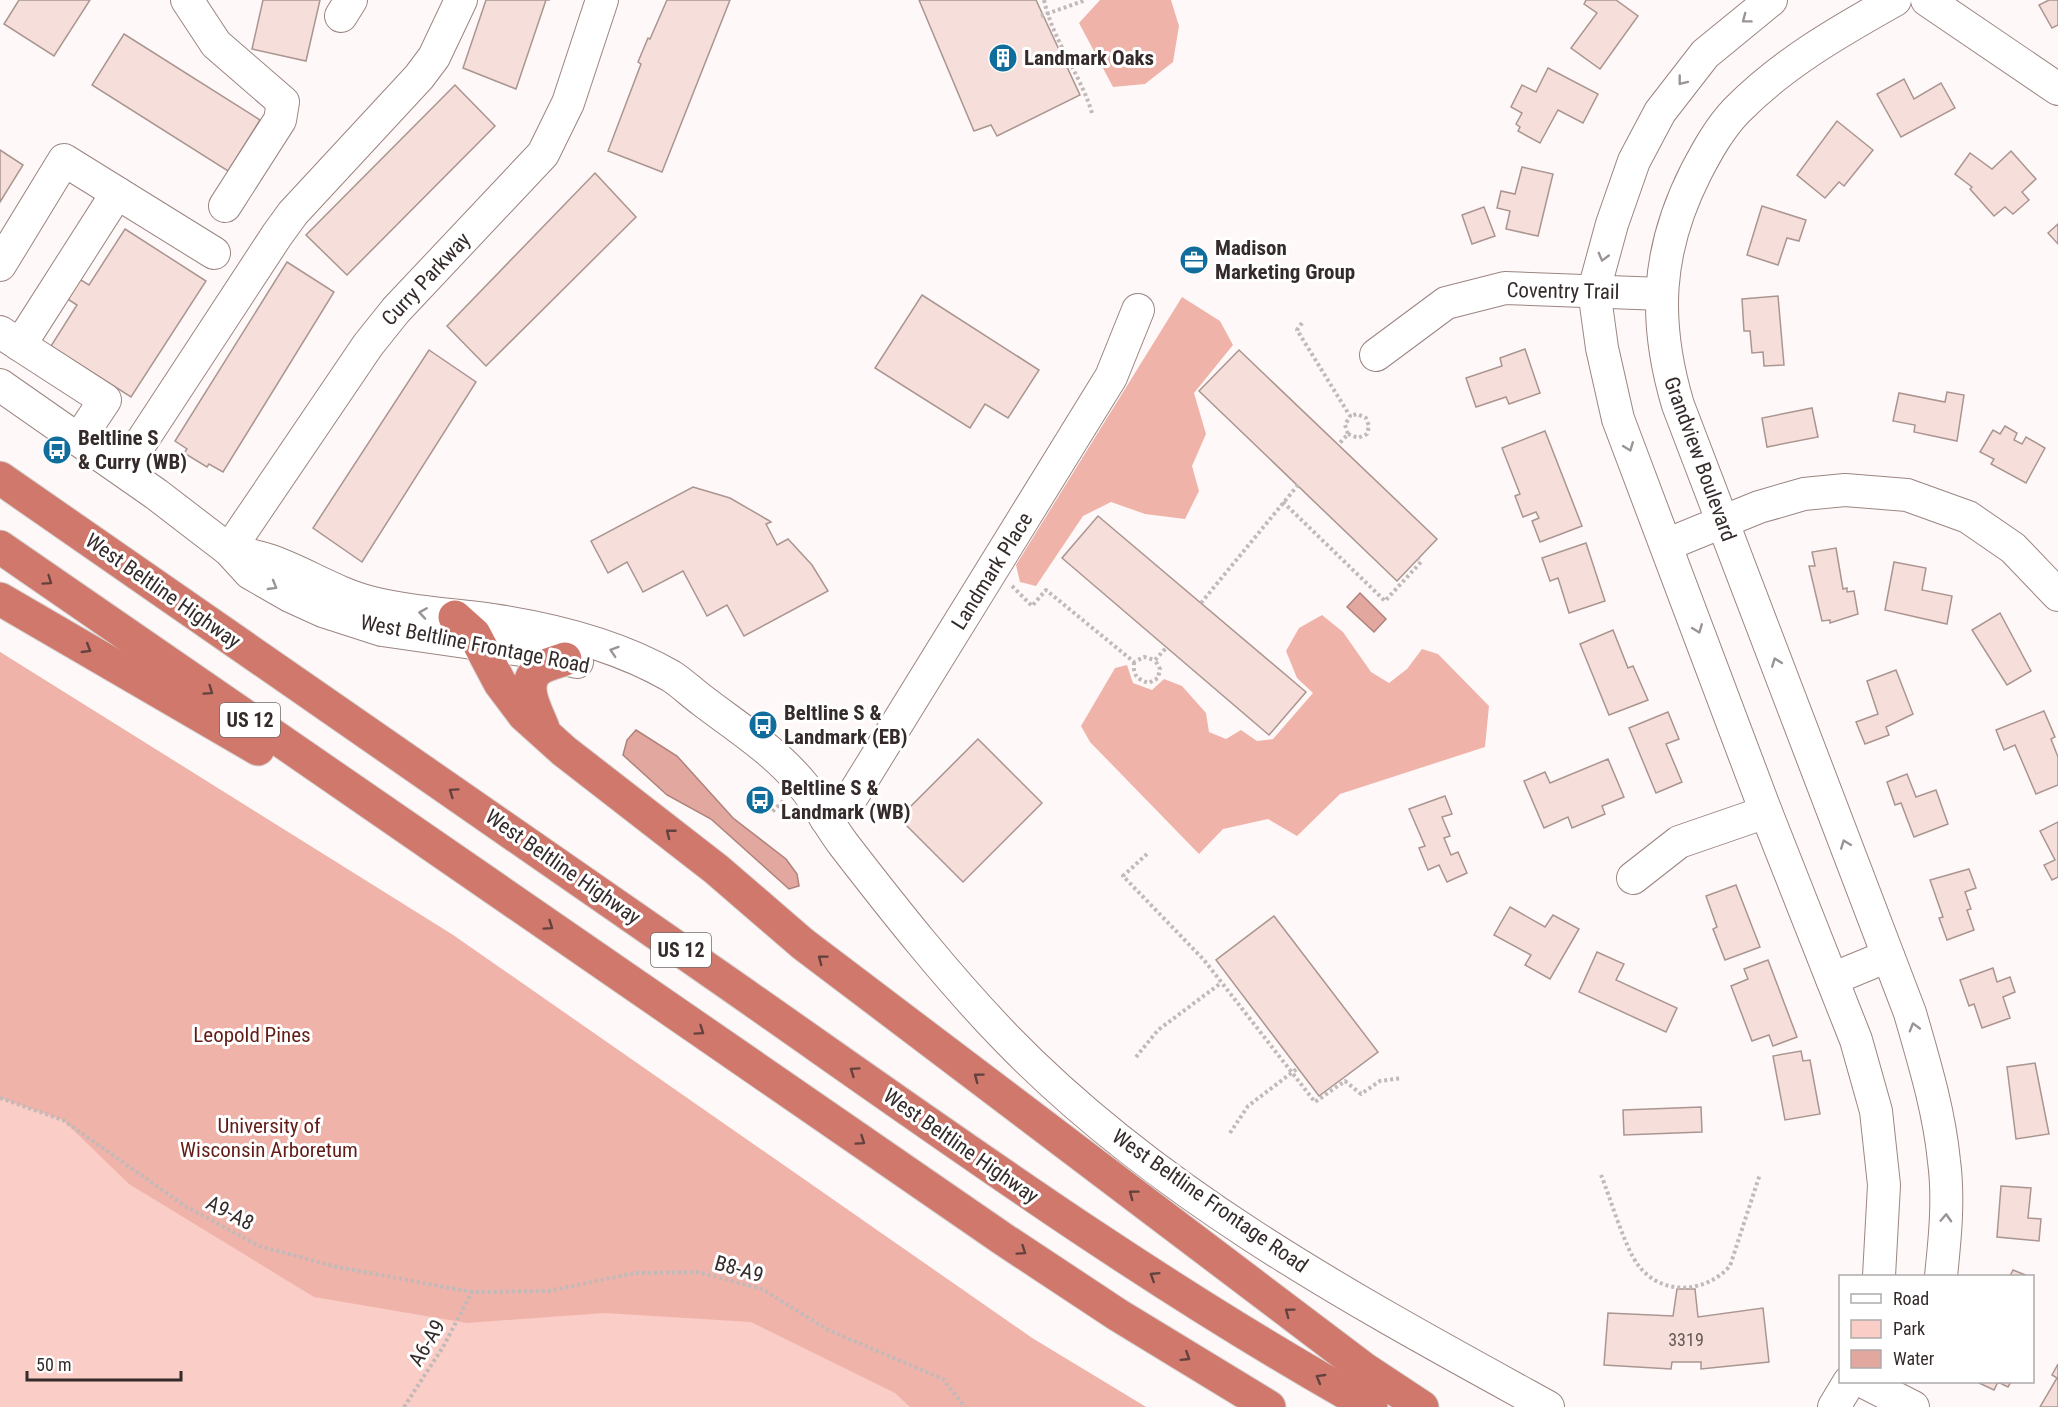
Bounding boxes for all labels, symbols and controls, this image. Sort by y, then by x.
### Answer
one-way arrow [1742,11,1753,22]
building icon: Landmark Oaks [987,42,1019,74]
place label: Landmark Oaks [1024,46,1154,70]
one-way arrow [1679,74,1690,85]
street label: Curry Parkway [377,227,475,330]
place label: Madison Marketing Group [1215,236,1355,284]
office icon: Madison Marketing Group [1178,244,1210,276]
one-way arrow [1598,252,1610,262]
street label: Coventry Trail [1506,278,1620,304]
street label: Grandview Boulevard [1659,373,1741,545]
place label: Beltline S & Curry (WB) [78,426,187,474]
bus stop icon: Beltline S & Curry (WB) [41,434,73,466]
one-way arrow [1622,441,1634,452]
street label: Landmark Place [947,508,1038,634]
street label: West Beltline Highway [81,529,245,654]
one-way arrow [42,573,52,585]
one-way arrow [267,579,277,591]
one-way arrow [418,608,428,620]
street label: West Beltline Frontage Road [358,610,592,678]
one-way arrow [1691,623,1703,634]
one-way arrow [81,641,91,653]
one-way arrow [609,646,620,658]
one-way arrow [1770,657,1783,668]
one-way arrow [202,684,213,695]
place label: Beltline S & Landmark (EB) [784,701,908,749]
road number: US 12 [220,703,280,737]
bus stop icon: Beltline S & Landmark (EB) [747,709,779,741]
place label: Beltline S & Landmark (WB) [781,776,910,824]
bus stop icon: Beltline S & Landmark (WB) [744,784,776,816]
one-way arrow [449,788,460,799]
street label: West Beltline Highway [481,805,645,930]
one-way arrow [666,830,677,841]
one-way arrow [1840,840,1853,850]
one-way arrow [543,919,553,931]
road number: US 12 [651,933,711,967]
one-way arrow [818,955,829,966]
one-way arrow [1909,1022,1921,1033]
park label: Leopold Pines [193,1023,311,1047]
one-way arrow [693,1024,704,1035]
one-way arrow [850,1068,861,1079]
one-way arrow [973,1073,984,1084]
street label: West Beltline Highway [879,1084,1043,1209]
park label: University of Wisconsin Arboretum [180,1114,358,1162]
street label: West Beltline Frontage Road [1108,1124,1312,1278]
one-way arrow [854,1134,865,1145]
street label: A9-A8 [202,1191,258,1235]
one-way arrow [1129,1191,1140,1202]
one-way arrow [1939,1214,1952,1223]
one-way arrow [1015,1244,1026,1255]
street label: B8-A9 [712,1251,766,1287]
one-way arrow [1150,1272,1160,1284]
legend [1839,1275,2034,1383]
text: Road [1893,1288,1929,1309]
one-way arrow [1284,1308,1295,1319]
street label: A6-A9 [404,1315,450,1371]
text: Park [1893,1318,1925,1339]
house number: 3319 [1668,1329,1704,1350]
scale bar [27,1344,182,1382]
text: Water [1893,1348,1935,1369]
one-way arrow [1180,1349,1190,1361]
text: 50 m [36,1354,71,1375]
one-way arrow [1316,1374,1326,1386]

